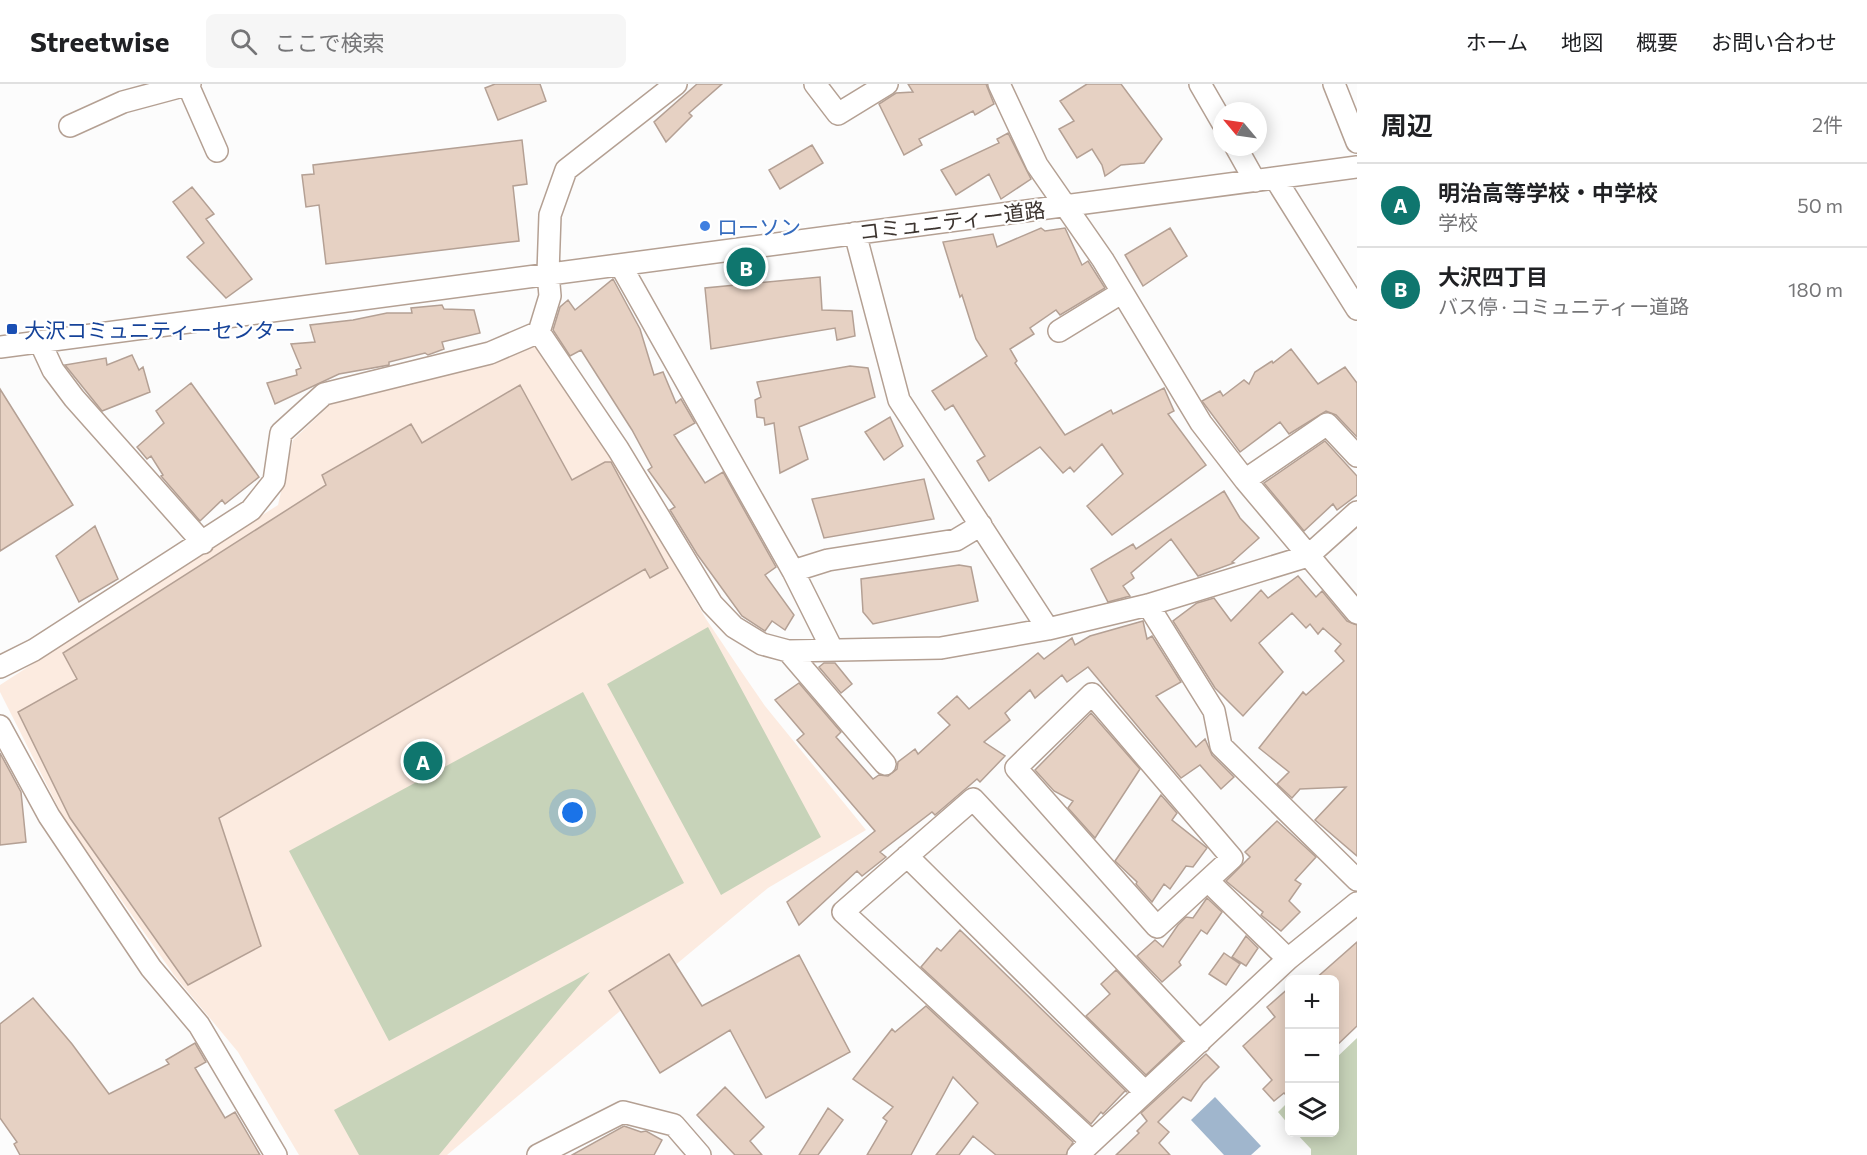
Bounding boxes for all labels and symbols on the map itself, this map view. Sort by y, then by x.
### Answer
north arrow [1213,102,1267,156]
street label: コミュニティー道路 [857,196,1047,244]
place label: ローソン [717,214,801,239]
marker: ローソン [698,219,712,233]
pin: B [726,244,766,290]
place label: 大沢コミュニティーセンター [24,317,296,342]
marker: 大沢コミュニティーセンター [5,322,19,336]
pin: A [404,738,442,784]
your location [558,798,587,827]

